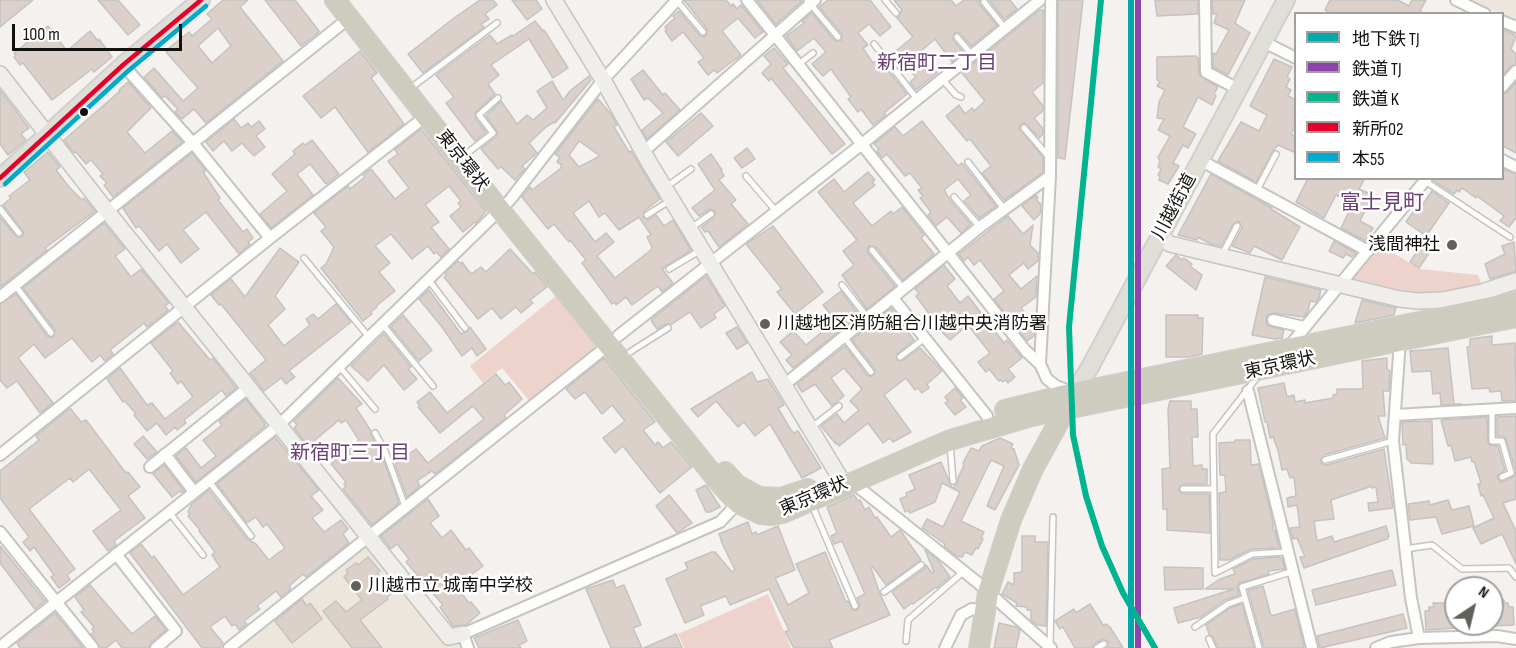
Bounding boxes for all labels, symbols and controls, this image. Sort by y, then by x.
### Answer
scale bar [15,12,184,50]
legend [1294,12,1504,180]
text: 100 m [23,24,60,45]
text: 地下鉄 TJ [1352,29,1420,50]
district label: 新宿町二丁目 [877,52,997,76]
text: 鉄道 TJ [1352,59,1402,80]
text: 鉄道 K [1352,89,1399,110]
unlabelled marker [78,106,90,118]
text: 新所02 [1352,119,1403,140]
street label: 東京環状 [431,126,493,196]
text: 本55 [1352,149,1384,170]
street label: 川越街道 [1149,170,1201,244]
district label: 富士見町 [1340,191,1424,217]
place label: 浅間神社 [1368,234,1440,256]
marker: 浅間神社 [1445,238,1459,252]
place label: 川越地区消防組合川越中央消防署 [777,313,1047,335]
marker: 川越地区消防組合川越中央消防署 [758,317,772,331]
street label: 東京環状 [1243,348,1317,384]
district label: 新宿町三丁目 [290,442,410,466]
street label: 東京環状 [777,473,851,521]
place label: 川越市立 城南中学校 [368,575,533,597]
north arrow [1444,576,1504,636]
marker: 川越市立 城南中学校 [349,579,363,593]
text: N [1475,582,1492,603]

